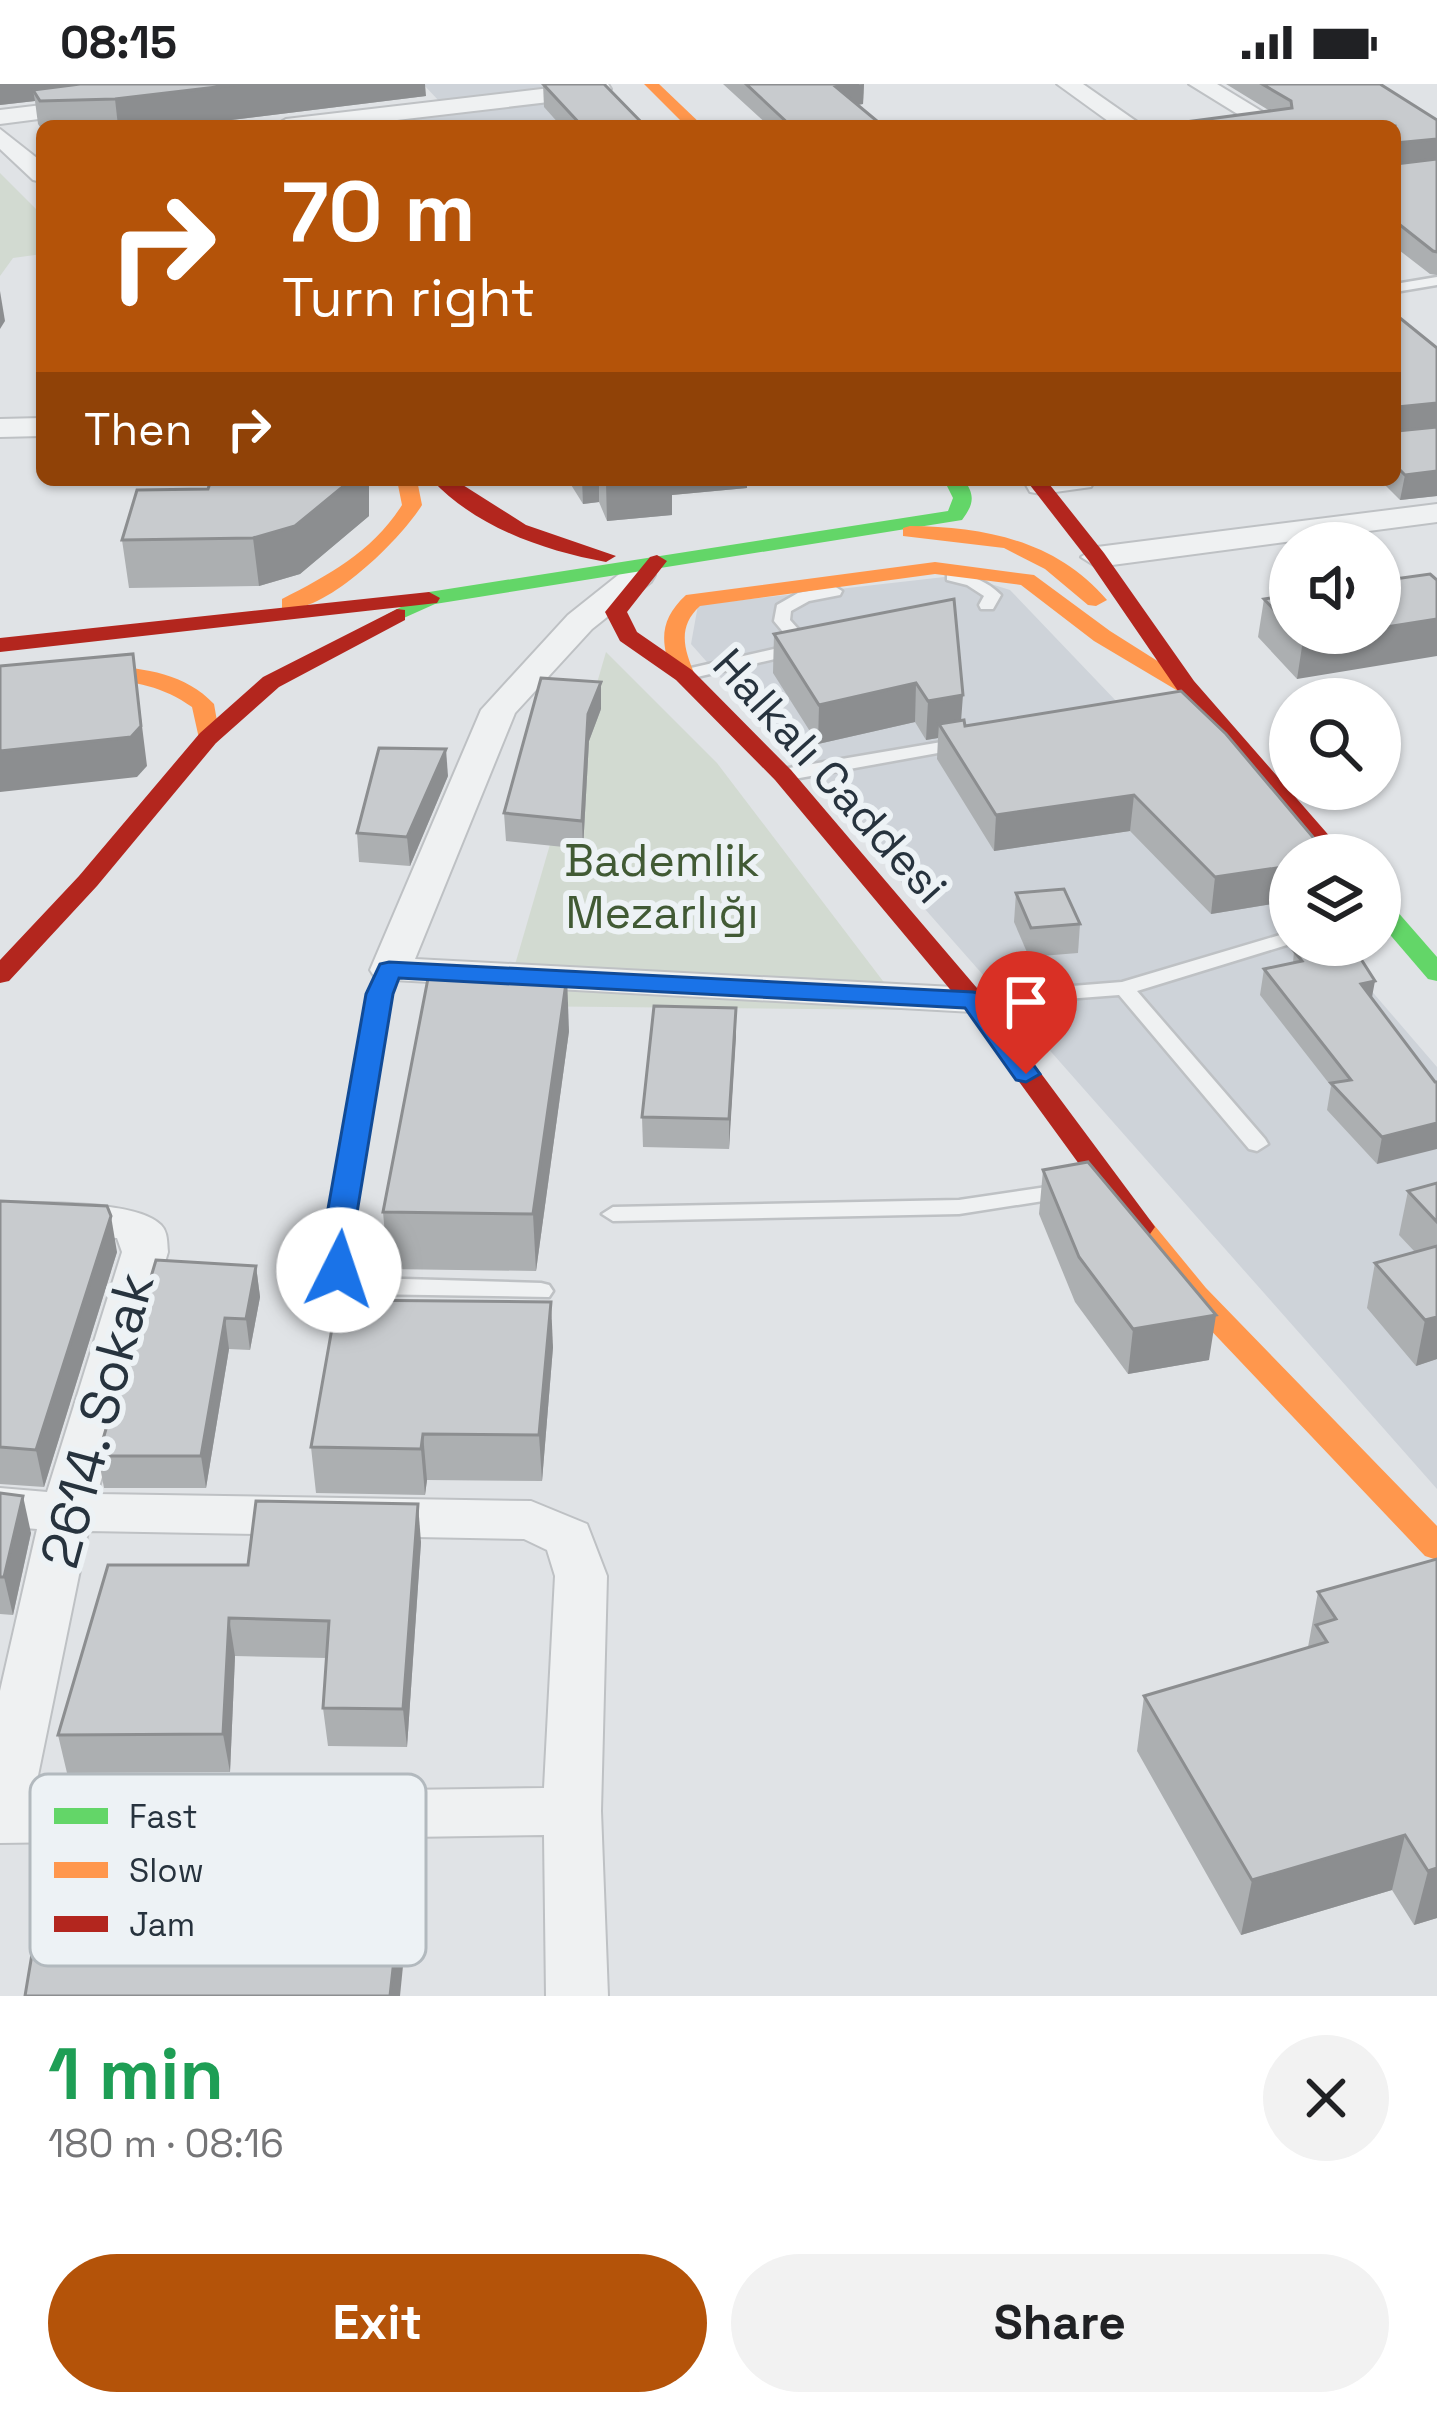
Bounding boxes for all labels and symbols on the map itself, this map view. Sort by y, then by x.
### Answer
street label: Halkalı Caddesi [701,637,959,915]
park label: Bademlik Mezarlığı [564,832,760,941]
pin [975,951,1077,1074]
position arrow [276,1207,402,1333]
street label: 2614. Sokak [25,1265,169,1575]
legend [30,1774,426,1966]
text: Fast [129,1796,198,1838]
text: Slow [129,1850,204,1892]
text: Jam [129,1904,195,1946]

